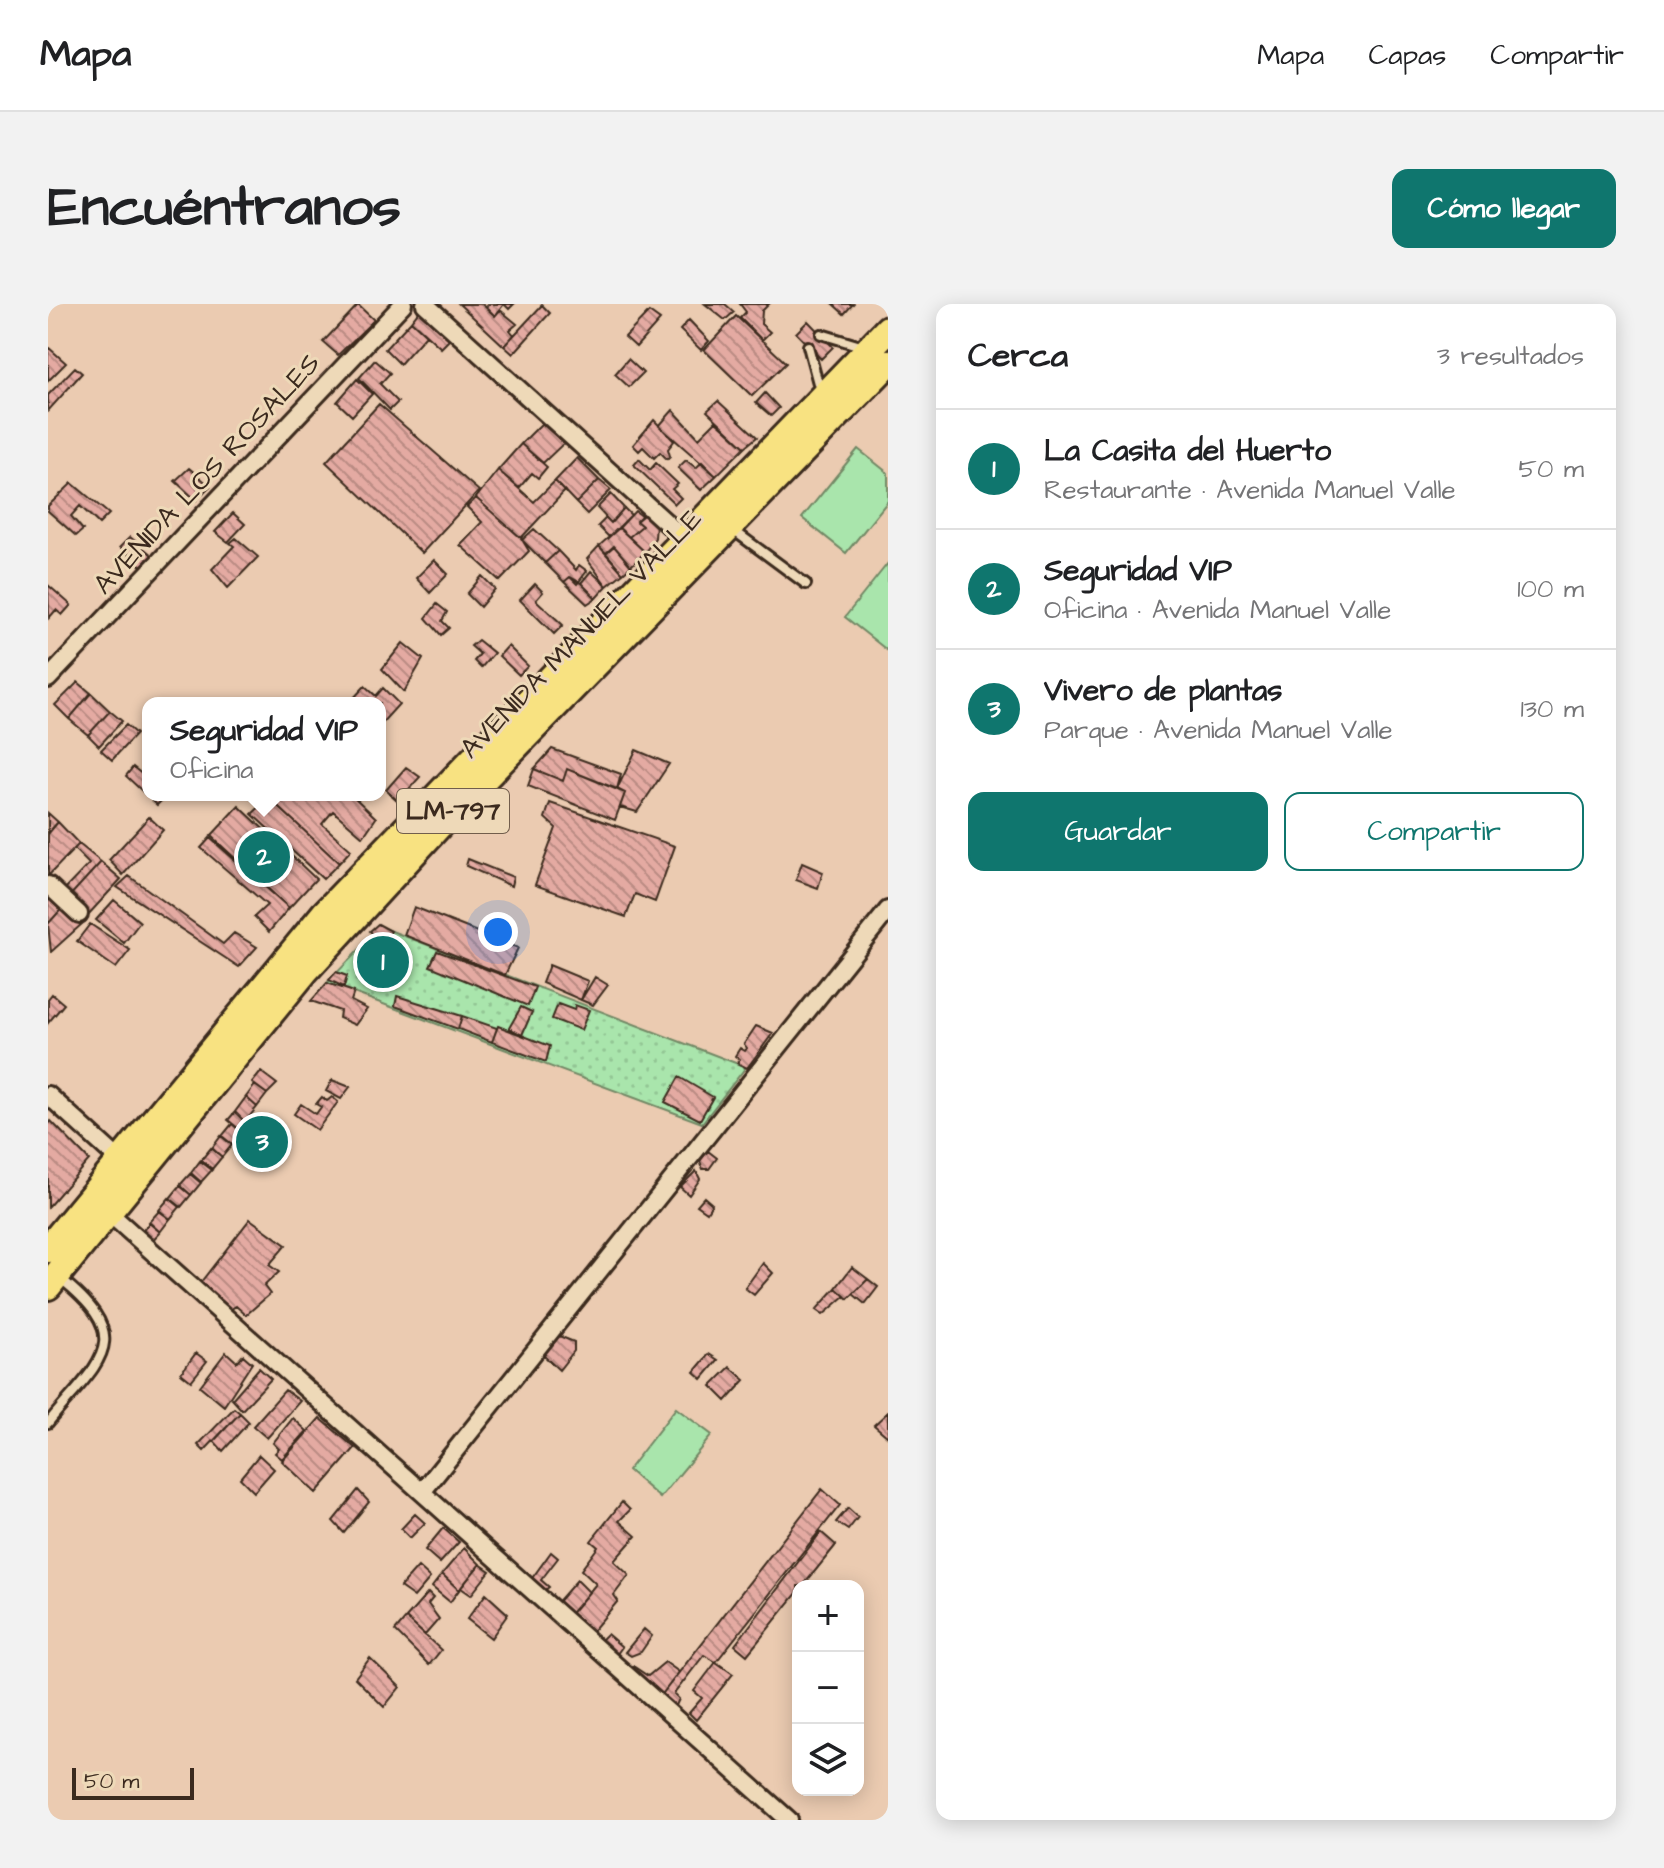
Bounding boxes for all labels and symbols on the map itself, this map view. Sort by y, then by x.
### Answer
street label: AVENIDA LOS ROSALES [85,345,329,603]
street label: AVENIDA MANUEL VALLE [451,500,711,768]
road number: LM-797 [397,789,509,833]
pin: 2 [238,827,290,887]
your location [478,912,518,952]
pin: 1 [357,932,409,992]
pin: 3 [236,1112,288,1172]
scale bar [72,1764,194,1800]

